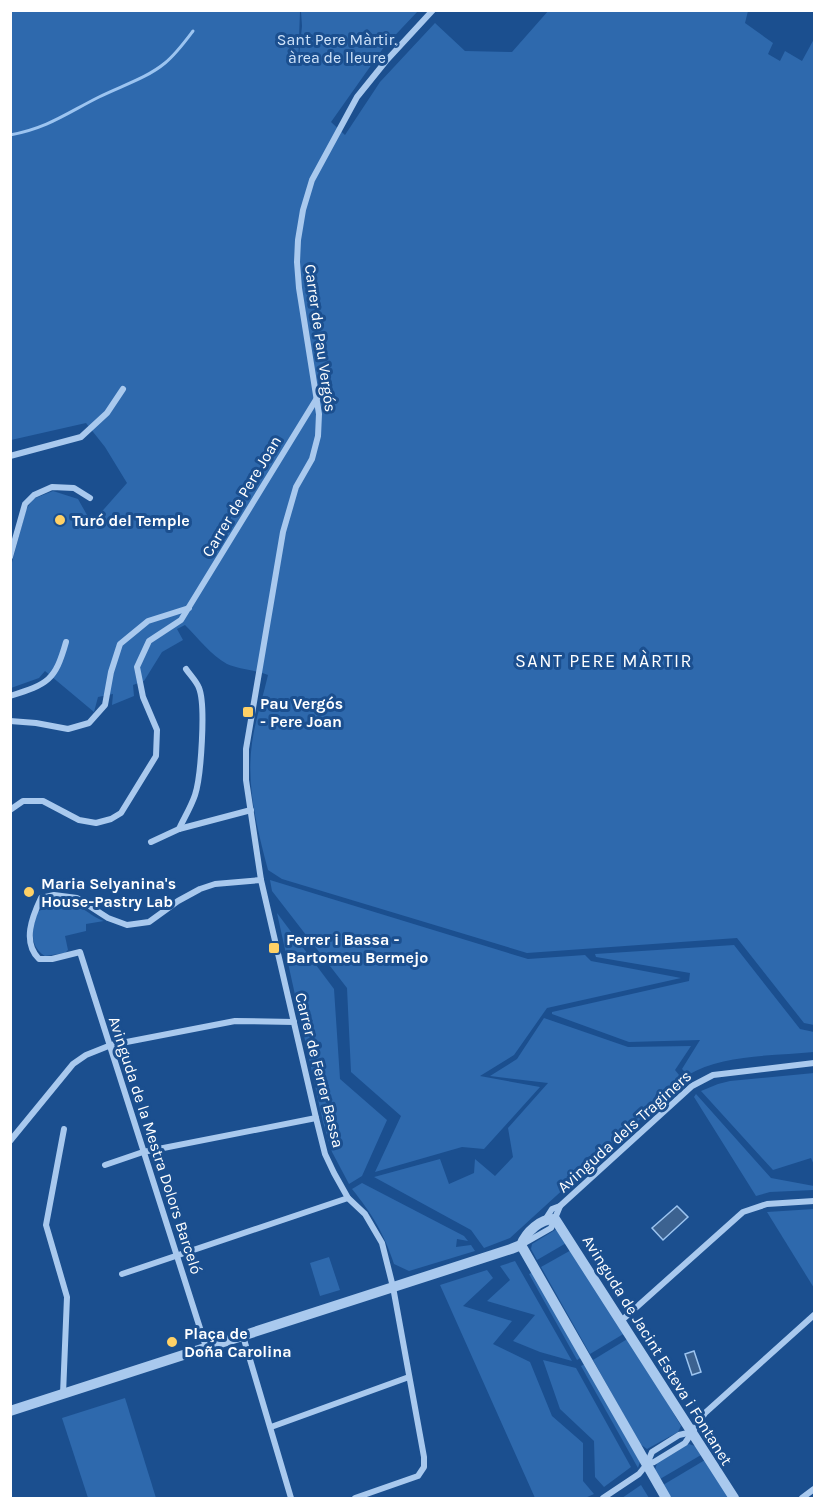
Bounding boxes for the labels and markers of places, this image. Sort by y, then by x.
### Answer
place label: Turó del Temple [72,511,190,530]
marker: Turó del Temple [53,513,67,527]
place label: Pau Vergós - Pere Joan [260,694,343,731]
marker: Pau Vergós - Pere Joan [241,705,255,719]
place label: Maria Selyanina's House-Pastry Lab [41,874,176,911]
marker: Maria Selyanina's House-Pastry Lab [22,885,36,899]
place label: Ferrer i Bassa - Bartomeu Bermejo [286,930,428,967]
marker: Ferrer i Bassa - Bartomeu Bermejo [267,941,281,955]
place label: Plaça de Doña Carolina [184,1324,292,1361]
marker: Plaça de Doña Carolina [165,1335,179,1349]

